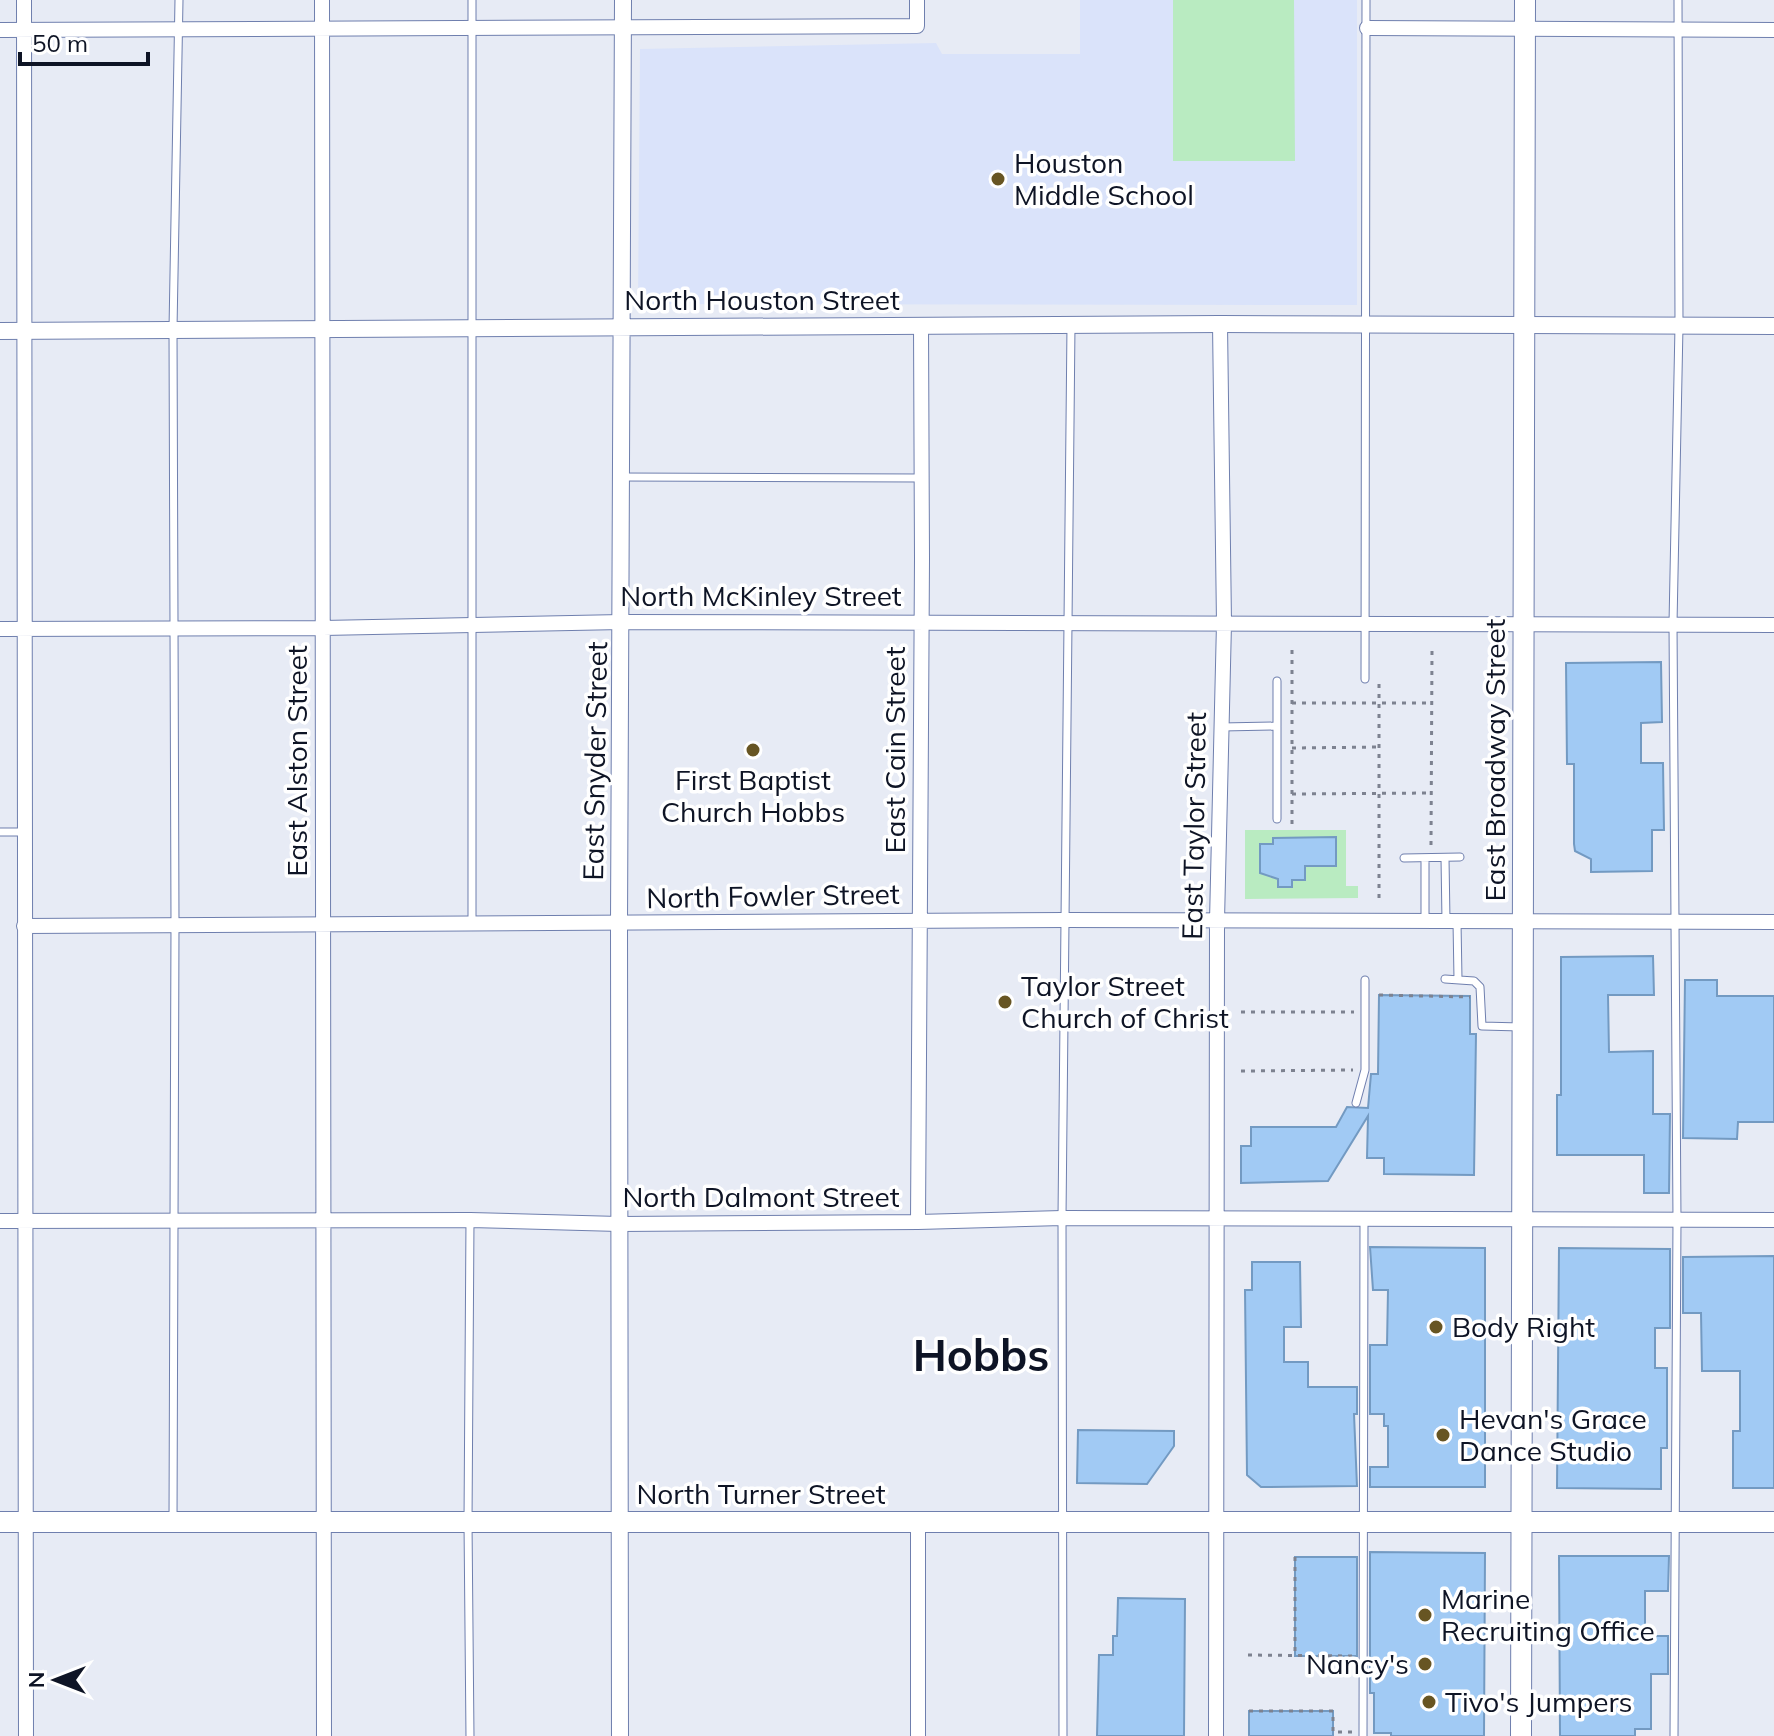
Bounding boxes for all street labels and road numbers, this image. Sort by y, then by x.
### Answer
street label: North Houston Street [624,282,900,317]
street label: North McKinley Street [620,578,902,613]
street label: East Broadway Street [1477,618,1512,901]
street label: East Snyder Street [575,641,614,881]
street label: East Alston Street [279,645,314,877]
street label: East Cain Street [877,646,912,854]
street label: East Taylor Street [1174,712,1213,940]
street label: North Fowler Street [646,876,900,915]
street label: North Dalmont Street [622,1179,900,1214]
street label: North Turner Street [636,1476,886,1511]

